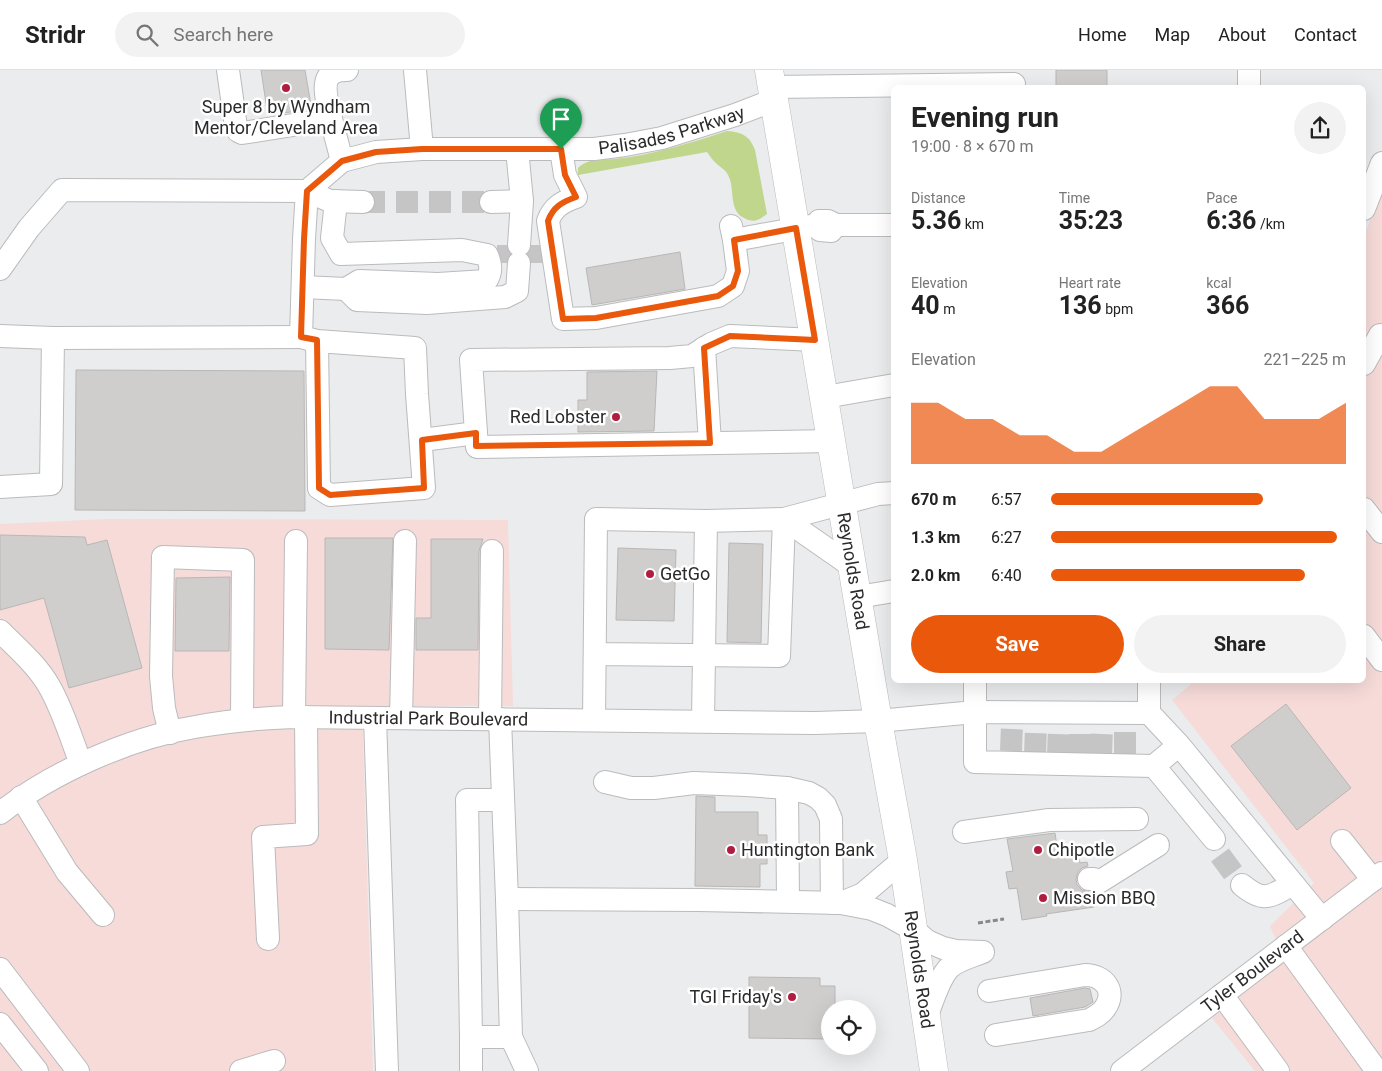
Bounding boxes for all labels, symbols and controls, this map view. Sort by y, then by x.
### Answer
search box [115,12,465,57]
text: Stridr [25,21,85,49]
icon: search [133,21,161,49]
text: Search here [173,23,273,46]
text: Home [1078,24,1127,45]
text: Map [1155,24,1190,45]
text: About [1218,24,1266,45]
text: Contact [1294,24,1357,45]
marker: Super 8 by Wyndham Mentor/Cleveland Area [280,82,292,94]
place label: Super 8 by Wyndham Mentor/Cleveland Area [194,96,378,138]
pin [540,98,582,149]
street label: Palisades Parkway [597,101,748,158]
text: Evening run [911,101,1059,134]
button: share [1294,102,1346,154]
icon: arrive [547,105,575,133]
text: 19:00 · 8 × 670 m [911,137,1033,156]
text: Distance [911,190,966,206]
text: Time [1059,190,1090,206]
text: Pace [1206,190,1237,206]
text: 5.36 [911,206,961,235]
text: 35:23 [1059,206,1123,235]
text: 6:36 [1206,206,1256,235]
text: km [961,216,984,232]
text: /km [1256,216,1285,232]
text: Elevation [911,275,968,291]
text: Heart rate [1059,275,1121,291]
text: kcal [1206,275,1232,291]
text: 40 [911,291,940,320]
text: 136 [1059,291,1102,320]
text: 366 [1206,291,1249,320]
text: m [940,301,955,317]
text: bpm [1102,301,1133,317]
text: Elevation [911,350,976,369]
text: 221–225 m [1264,350,1346,369]
place label: Red Lobster [510,406,606,427]
marker: Red Lobster [610,411,622,423]
text: 670 m [911,490,956,509]
text: 6:57 [991,490,1022,509]
street label: Reynolds Road [833,511,874,631]
text: 1.3 km [911,528,960,547]
text: 6:27 [991,528,1022,547]
place label: GetGo [660,563,710,584]
text: 2.0 km [911,566,960,585]
text: 6:40 [991,566,1022,585]
marker: GetGo [644,568,656,580]
button: Save [911,615,1124,673]
button: Share [1134,615,1346,673]
street label: Industrial Park Boulevard [328,706,528,730]
place label: Huntington Bank [741,839,875,860]
place label: Chipotle [1048,839,1114,860]
marker: Huntington Bank [725,844,737,856]
marker: Chipotle [1032,844,1044,856]
place label: Mission BBQ [1053,887,1156,908]
marker: Mission BBQ [1037,892,1049,904]
street label: Reynolds Road [901,909,939,1030]
street label: Tyler Boulevard [1197,926,1307,1017]
place label: TGI Friday's [689,986,782,1007]
marker: TGI Friday's [786,991,798,1003]
map controls [821,1000,876,1055]
button: locate [821,1000,876,1055]

